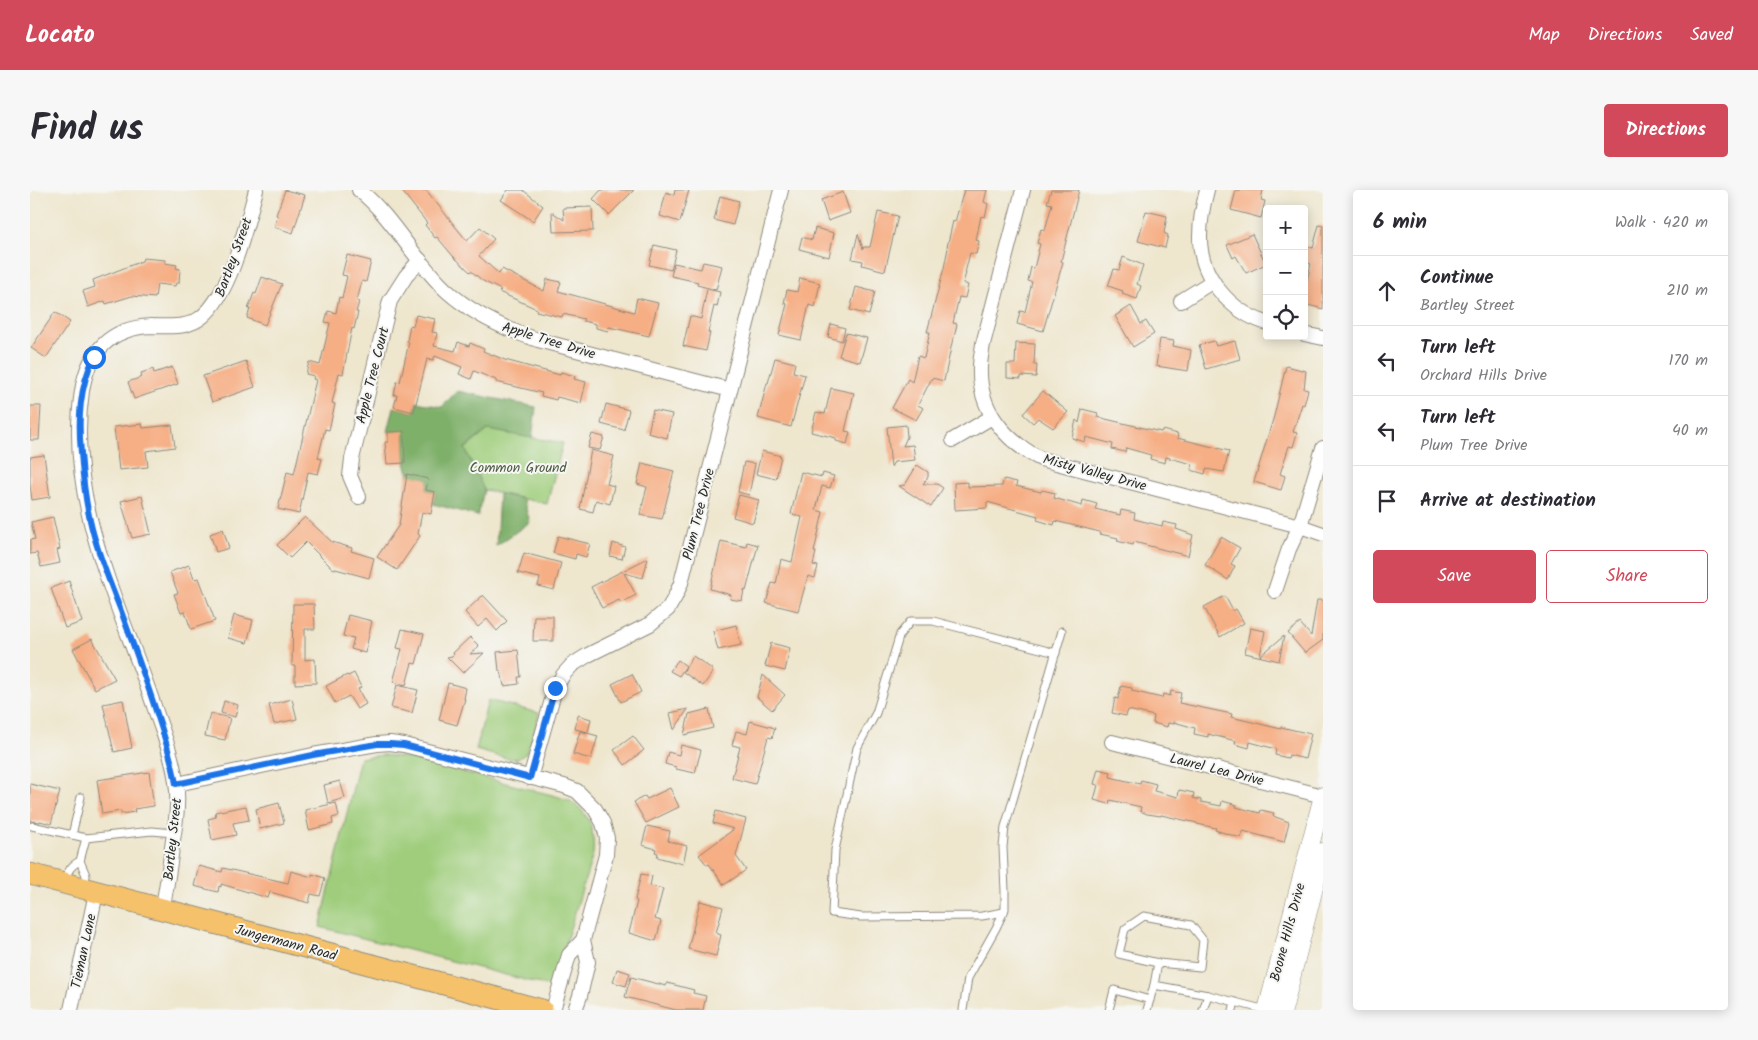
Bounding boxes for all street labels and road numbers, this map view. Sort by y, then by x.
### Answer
street label: Bartley Street [209,214,259,300]
street label: Apple Tree Drive [499,316,599,366]
street label: Apple Tree Court [350,324,396,426]
street label: Misty Valley Drive [1040,449,1150,498]
street label: Plum Tree Drive [677,465,721,563]
street label: Laurel Lea Drive [1167,748,1267,792]
street label: Bartley Street [158,796,188,882]
street label: Boone Hills Drive [1264,880,1312,984]
street label: Tieman Lane [65,911,103,991]
street label: Jungermann Road [232,919,340,967]

